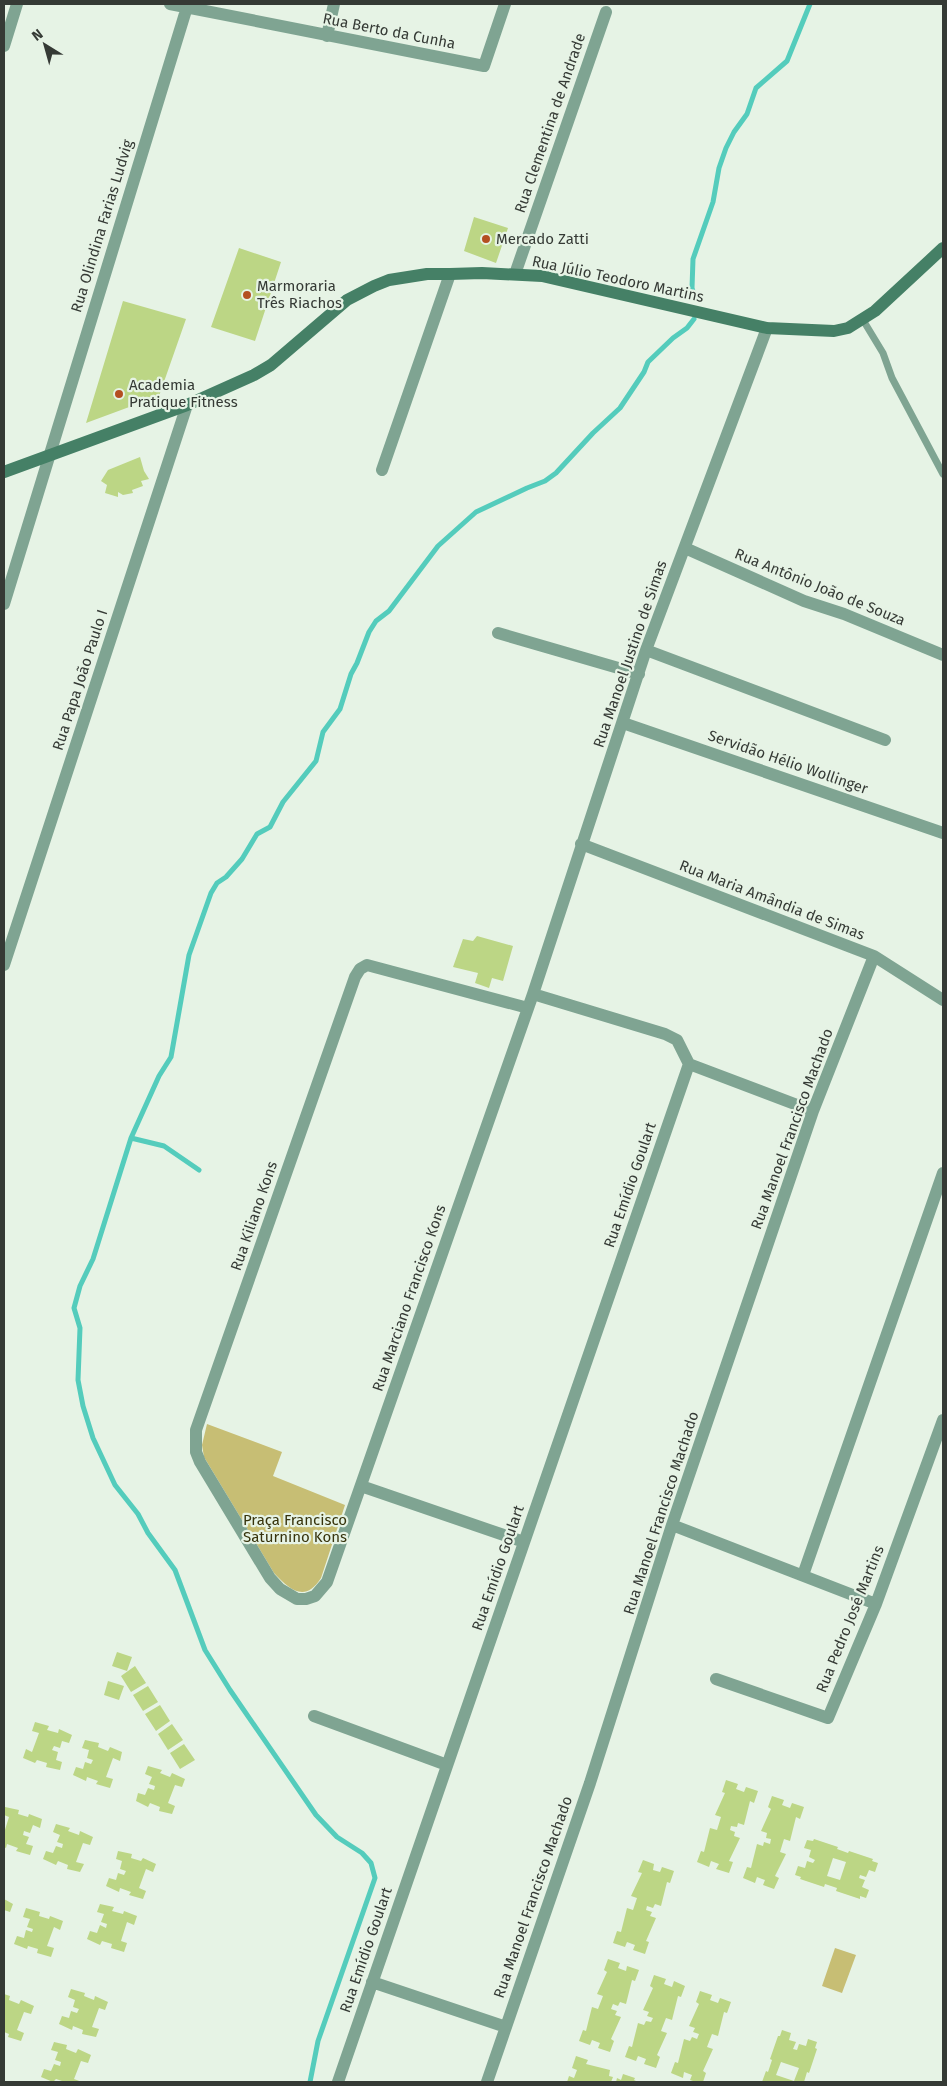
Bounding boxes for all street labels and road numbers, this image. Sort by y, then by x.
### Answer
street label: Rua Berto da Cunha [321,9,457,53]
street label: Rua Clementina de Andrade [511,31,589,215]
street label: Rua Olindina Farias Ludvig [67,137,137,315]
street label: Rua Júlio Teodoro Martins [530,252,706,306]
street label: Rua Antônio João de Souza [732,544,908,630]
street label: Rua Manoel Justino de Simas [589,558,671,750]
street label: Rua Papa João Paulo I [49,607,111,753]
street label: Servidão Hélio Wollinger [706,726,870,798]
street label: Rua Maria Amândia de Simas [677,856,867,944]
street label: Rua Manoel Francisco Machado [747,1026,837,1232]
street label: Rua Emídio Goulart [600,1119,660,1250]
street label: Rua Kiliano Kons [227,1159,281,1273]
street label: Rua Marciano Francisco Kons [369,1202,449,1394]
street label: Rua Manoel Francisco Machado [620,1409,702,1617]
street label: Rua Emídio Goulart [468,1502,528,1633]
street label: Rua Pedro José Martins [812,1543,888,1695]
street label: Rua Manoel Francisco Machado [490,1794,576,2000]
street label: Rua Emídio Goulart [336,1884,396,2015]

